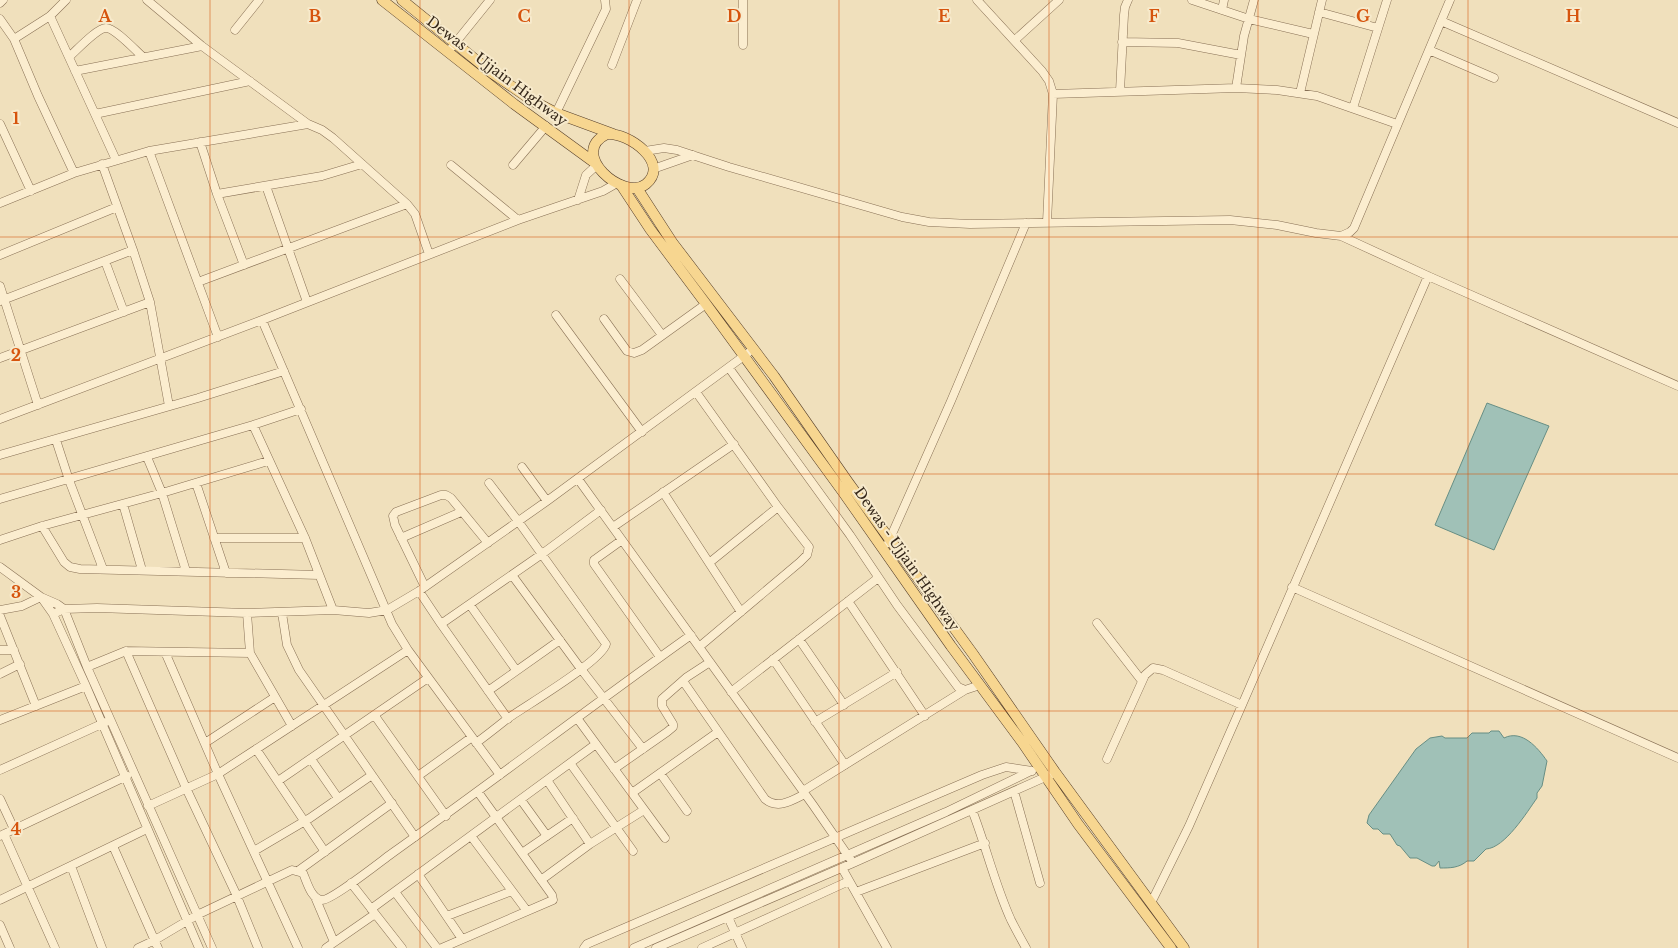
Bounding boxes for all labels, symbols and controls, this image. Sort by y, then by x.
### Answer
text: A [98,6,113,26]
text: B [309,6,322,26]
text: C [517,6,531,26]
text: D [727,6,741,26]
text: E [938,6,950,26]
text: F [1148,6,1160,26]
text: G [1356,6,1370,26]
text: H [1565,6,1581,26]
street label: Dewas - Ujjain Highway [423,12,571,130]
text: 1 [13,108,20,128]
text: 2 [11,345,21,365]
street label: Dewas - Ujjain Highway [850,484,964,634]
text: 3 [11,582,21,602]
text: 4 [11,819,21,839]

